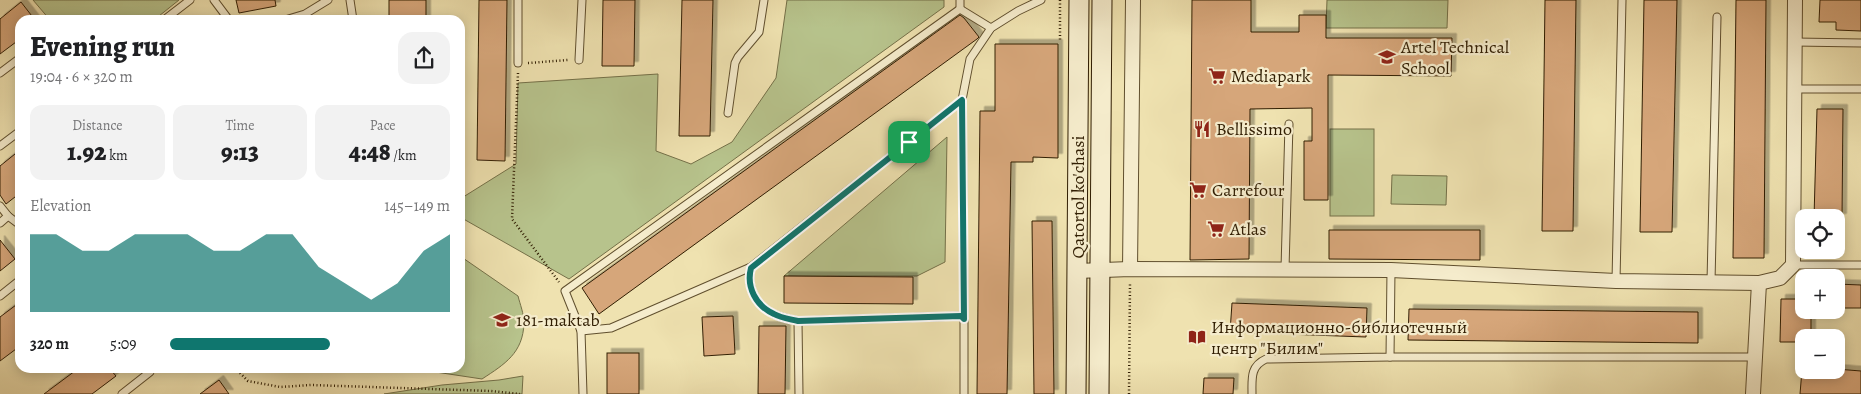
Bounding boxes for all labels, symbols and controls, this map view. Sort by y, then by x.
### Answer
text: Evening run [30,28,175,66]
button: share [398,32,450,84]
place label: Artel Technical School [1400,35,1510,80]
school or university icon: Artel Technical School [1377,47,1397,67]
place label: Mediapark [1231,64,1311,88]
text: 19:04 · 6 × 320 m [30,66,133,88]
supermarket icon: Mediapark [1207,66,1227,86]
text: Distance [72,116,122,135]
text: Time [225,116,255,135]
text: Pace [370,116,396,135]
place label: Bellissimo [1216,117,1292,141]
restaurant icon: Bellissimo [1192,119,1212,139]
pin [888,121,930,163]
icon: arrive [895,128,923,156]
text: 1.92 [67,135,106,169]
text: 9:13 [221,135,259,169]
text: 4:48 [349,135,391,169]
street label: Qatortol ko'chasi [1066,135,1090,259]
text: km [106,146,128,165]
text: /km [391,146,417,165]
place label: Carrefour [1212,178,1285,202]
supermarket icon: Carrefour [1188,180,1208,200]
text: Elevation [30,195,91,217]
text: 145–149 m [384,195,450,217]
map controls [1795,209,1845,379]
button: locate [1795,209,1845,259]
place label: Atlas [1229,217,1266,241]
supermarket icon: Atlas [1206,219,1226,239]
button: + [1795,269,1845,319]
place label: 181-maktab [516,308,600,332]
school or university icon: 181-maktab [492,310,512,330]
place label: Информационно-библиотечный центр "Билим" [1211,315,1467,360]
library icon: Информационно-библиотечный центр "Билим" [1187,327,1207,347]
button: − [1795,329,1845,379]
text: 320 m [30,333,69,355]
text: 5:09 [110,333,137,355]

